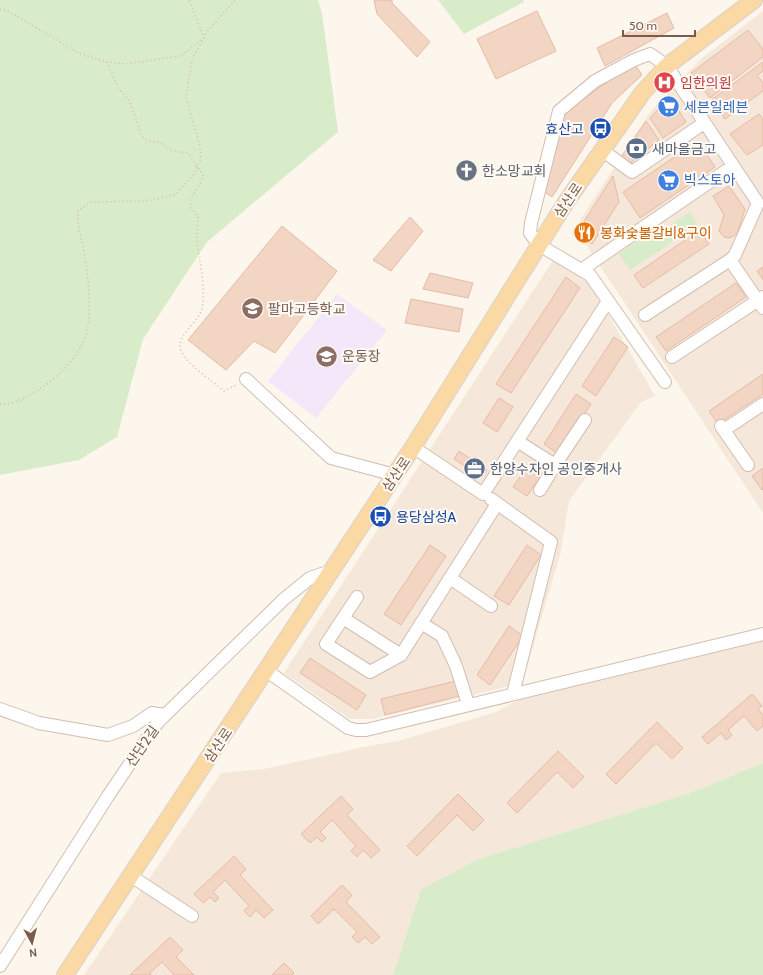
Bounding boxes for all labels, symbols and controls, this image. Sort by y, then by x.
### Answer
scale bar [623,12,695,38]
text: 50 m [629,18,657,33]
hospital icon: 임한의원 [651,70,677,96]
place label: 임한의원 [680,74,732,92]
supermarket icon: 세븐일레븐 [655,94,681,120]
place label: 세븐일레븐 [684,98,749,116]
bus stop icon: 효산고 [587,116,613,142]
place label: 효산고 [545,120,584,138]
bank icon: 새마을금고 [624,136,650,162]
place label: 새마을금고 [652,140,717,158]
church icon: 한소망교회 [454,158,480,184]
place label: 한소망교회 [482,162,546,180]
supermarket icon: 빅스토아 [656,167,682,193]
place label: 빅스토아 [684,171,736,189]
street label: 삼산로 [550,179,586,221]
restaurant icon: 봉화숯불갈비&구이 [571,220,597,246]
place label: 봉화숯불갈비&구이 [600,224,712,242]
school or university icon: 팔마고등학교 [239,296,265,322]
place label: 팔마고등학교 [268,300,345,318]
school or university icon: 운동장 [314,343,340,369]
place label: 운동장 [342,347,381,365]
street label: 삼산로 [378,453,414,495]
office icon: 한양수자인 공인중개사 [461,456,487,482]
place label: 한양수자인 공인중개사 [490,460,622,478]
bus stop icon: 용당삼성A [368,504,394,530]
place label: 용당삼성A [396,508,457,526]
street label: 산단2길 [121,722,163,770]
street label: 삼산로 [200,724,236,766]
north arrow [12,923,52,963]
text: N [29,946,38,960]

